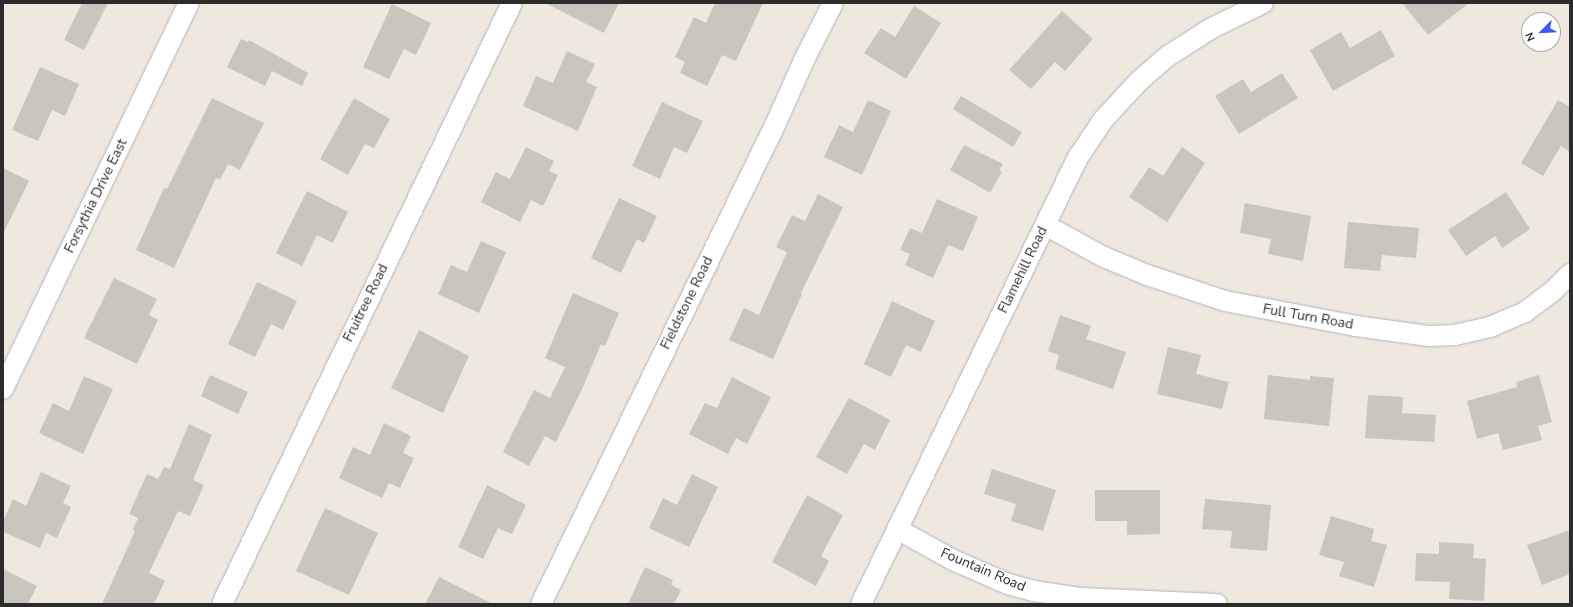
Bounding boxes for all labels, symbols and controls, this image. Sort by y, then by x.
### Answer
north arrow [1521,12,1561,52]
text: N [1522,30,1539,43]
street label: Forsythia Drive East [61,136,131,256]
street label: Flamehill Road [995,224,1051,316]
street label: Fieldstone Road [657,254,717,352]
street label: Fruitree Road [340,261,392,345]
street label: Full Turn Road [1261,301,1355,333]
street label: Fountain Road [938,545,1028,595]

